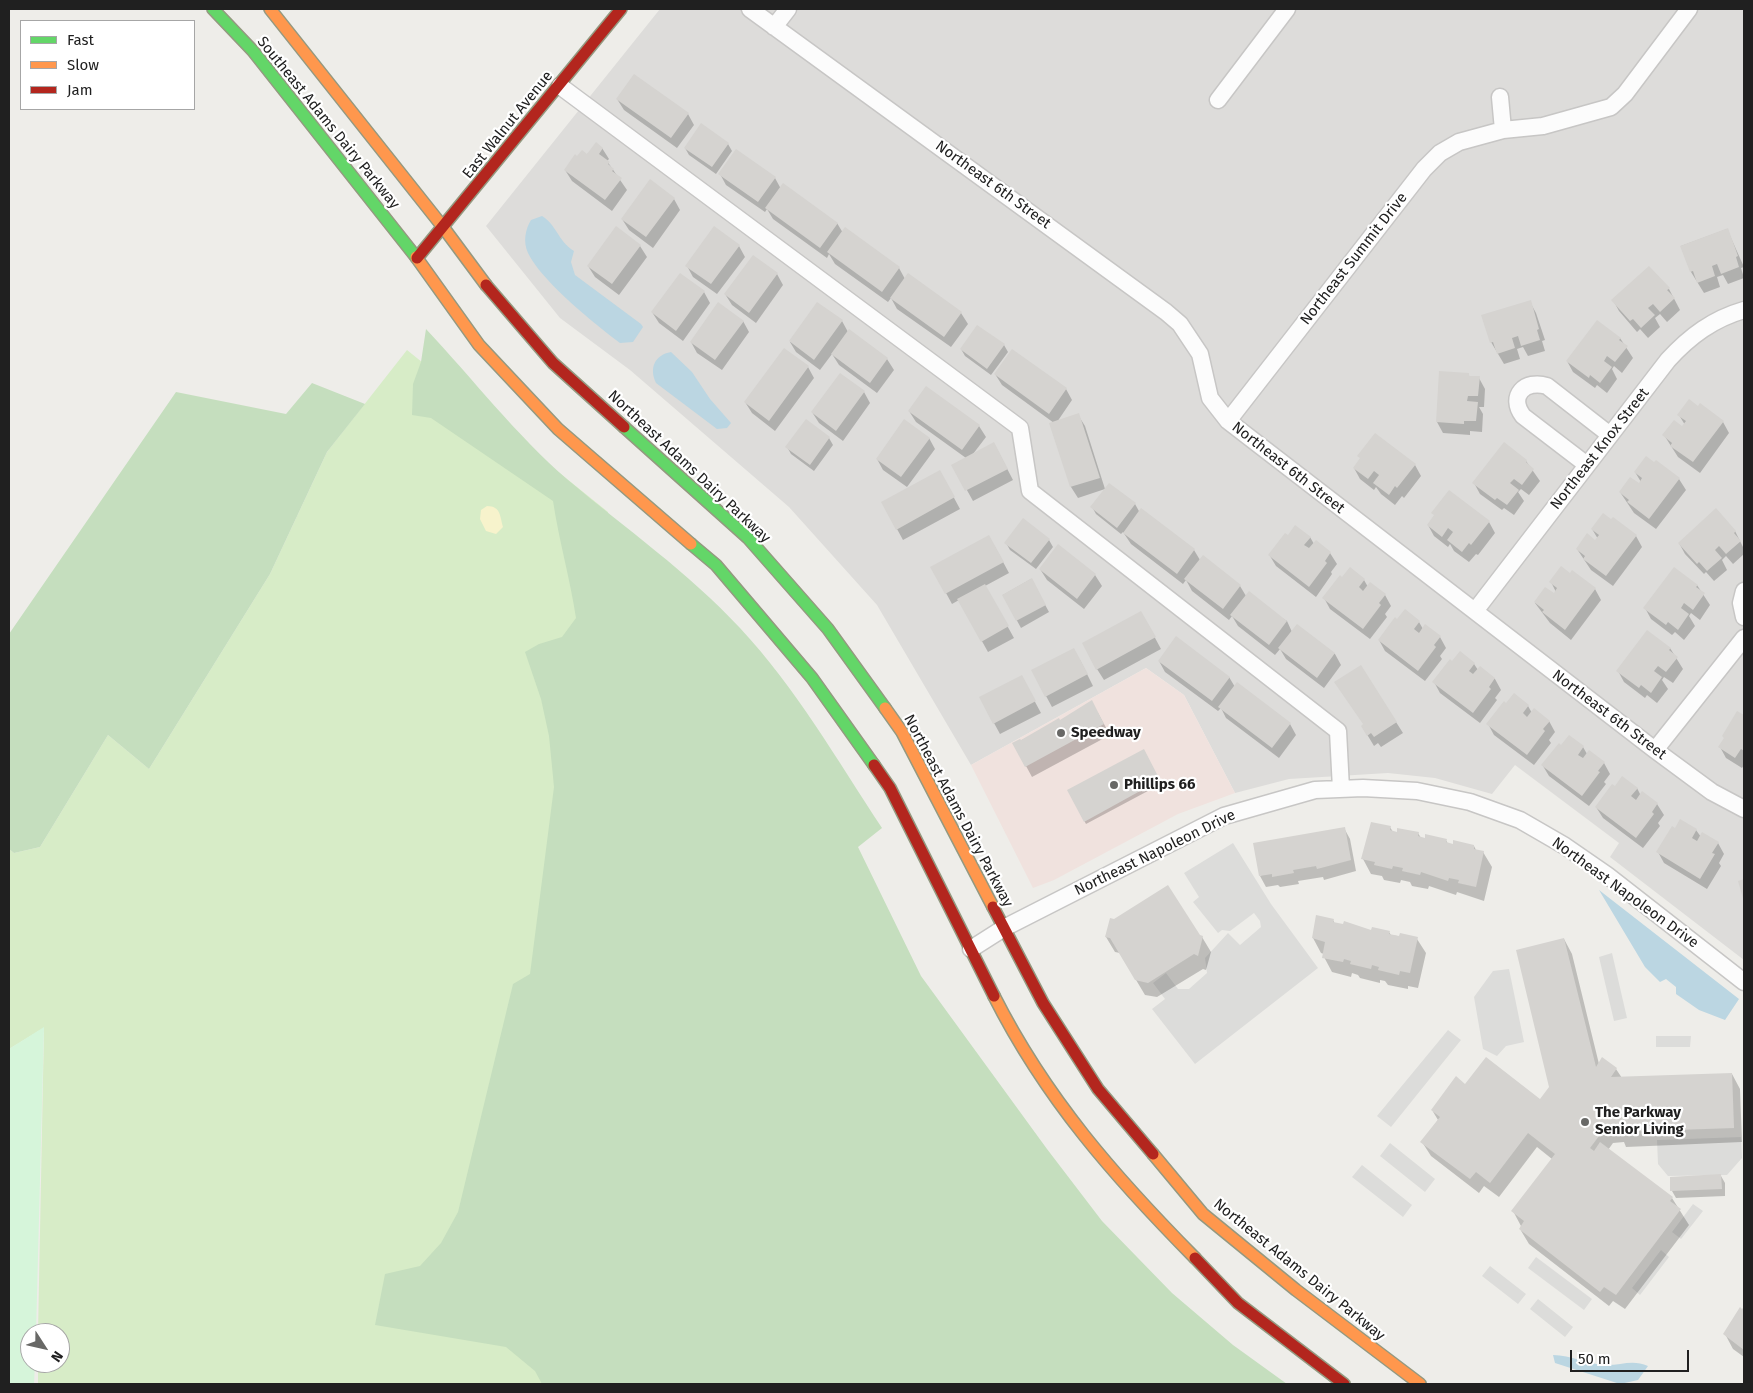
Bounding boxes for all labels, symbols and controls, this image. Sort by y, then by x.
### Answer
legend [20,20,195,110]
text: Fast [67,31,94,49]
street label: Southeast Adams Dairy Parkway [253,33,403,213]
text: Slow [67,56,99,74]
street label: East Walnut Avenue [459,68,557,182]
text: Jam [67,81,93,99]
street label: Northeast 6th Street [932,137,1054,233]
street label: Northeast Summit Drive [1297,189,1411,329]
street label: Northeast Knox Street [1547,385,1653,513]
street label: Northeast Adams Dairy Parkway [604,387,774,547]
street label: Northeast 6th Street [1228,418,1348,518]
street label: Northeast 6th Street [1548,666,1670,764]
street label: Northeast Adams Dairy Parkway [899,712,1017,910]
place label: Speedway [1071,724,1141,742]
marker: Speedway [1055,727,1067,739]
place label: Phillips 66 [1124,776,1195,794]
marker: Phillips 66 [1108,779,1120,791]
street label: Northeast Napoleon Drive [1072,806,1238,900]
street label: Northeast Napoleon Drive [1548,834,1702,952]
place label: The Parkway Senior Living [1595,1104,1684,1139]
marker: The Parkway Senior Living [1579,1116,1591,1128]
street label: Northeast Adams Dairy Parkway [1210,1195,1388,1345]
north arrow [20,1323,70,1373]
scale bar [1573,1340,1692,1372]
text: N [47,1348,67,1365]
text: 50 m [1578,1350,1611,1368]

